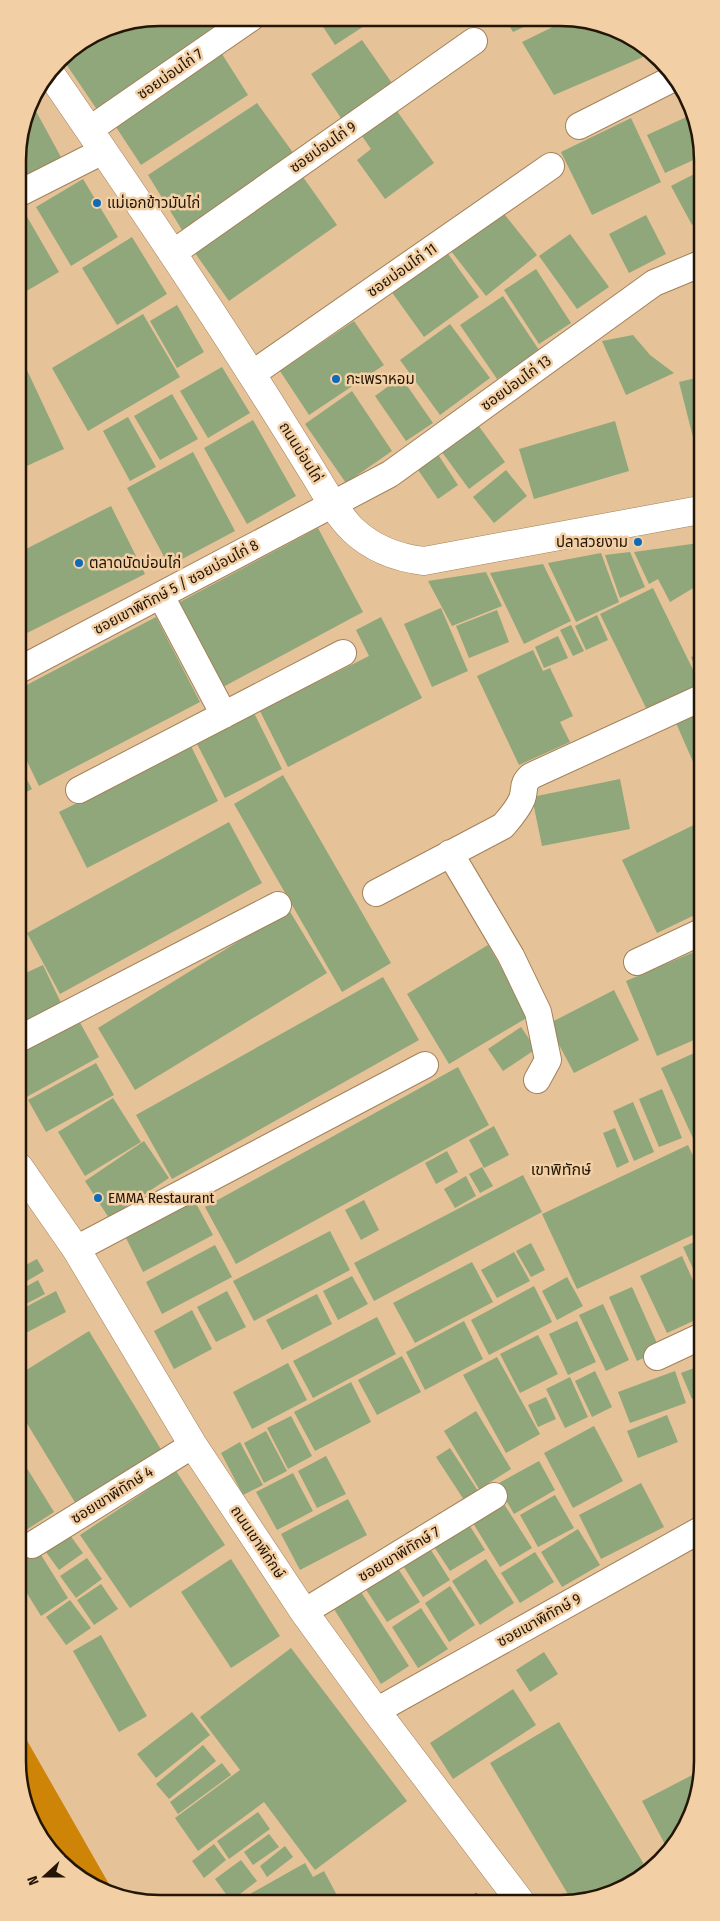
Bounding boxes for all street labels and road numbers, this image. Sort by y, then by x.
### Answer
street label: ซอยบ่อนไก่ 7 [134,45,206,103]
street label: ซอยบ่อนไก่ 9 [286,118,360,176]
street label: ซอยบ่อนไก่ 11 [364,239,440,301]
street label: ซอยบ่อนไก่ 13 [477,351,555,415]
street label: ถนนบ่อนไก่ [275,418,327,486]
street label: ซอยเขาพิทักษ์ 5 / ซอยบ่อนไก่ 8 [90,536,262,638]
street label: ซอยเขาพิทักษ์ 4 [68,1463,156,1527]
street label: ถนนเขาพิทักษ์ [227,1502,289,1582]
street label: ซอยเขาพิทักษ์ 7 [355,1523,443,1585]
street label: ซอยเขาพิทักษ์ 9 [494,1589,584,1651]

